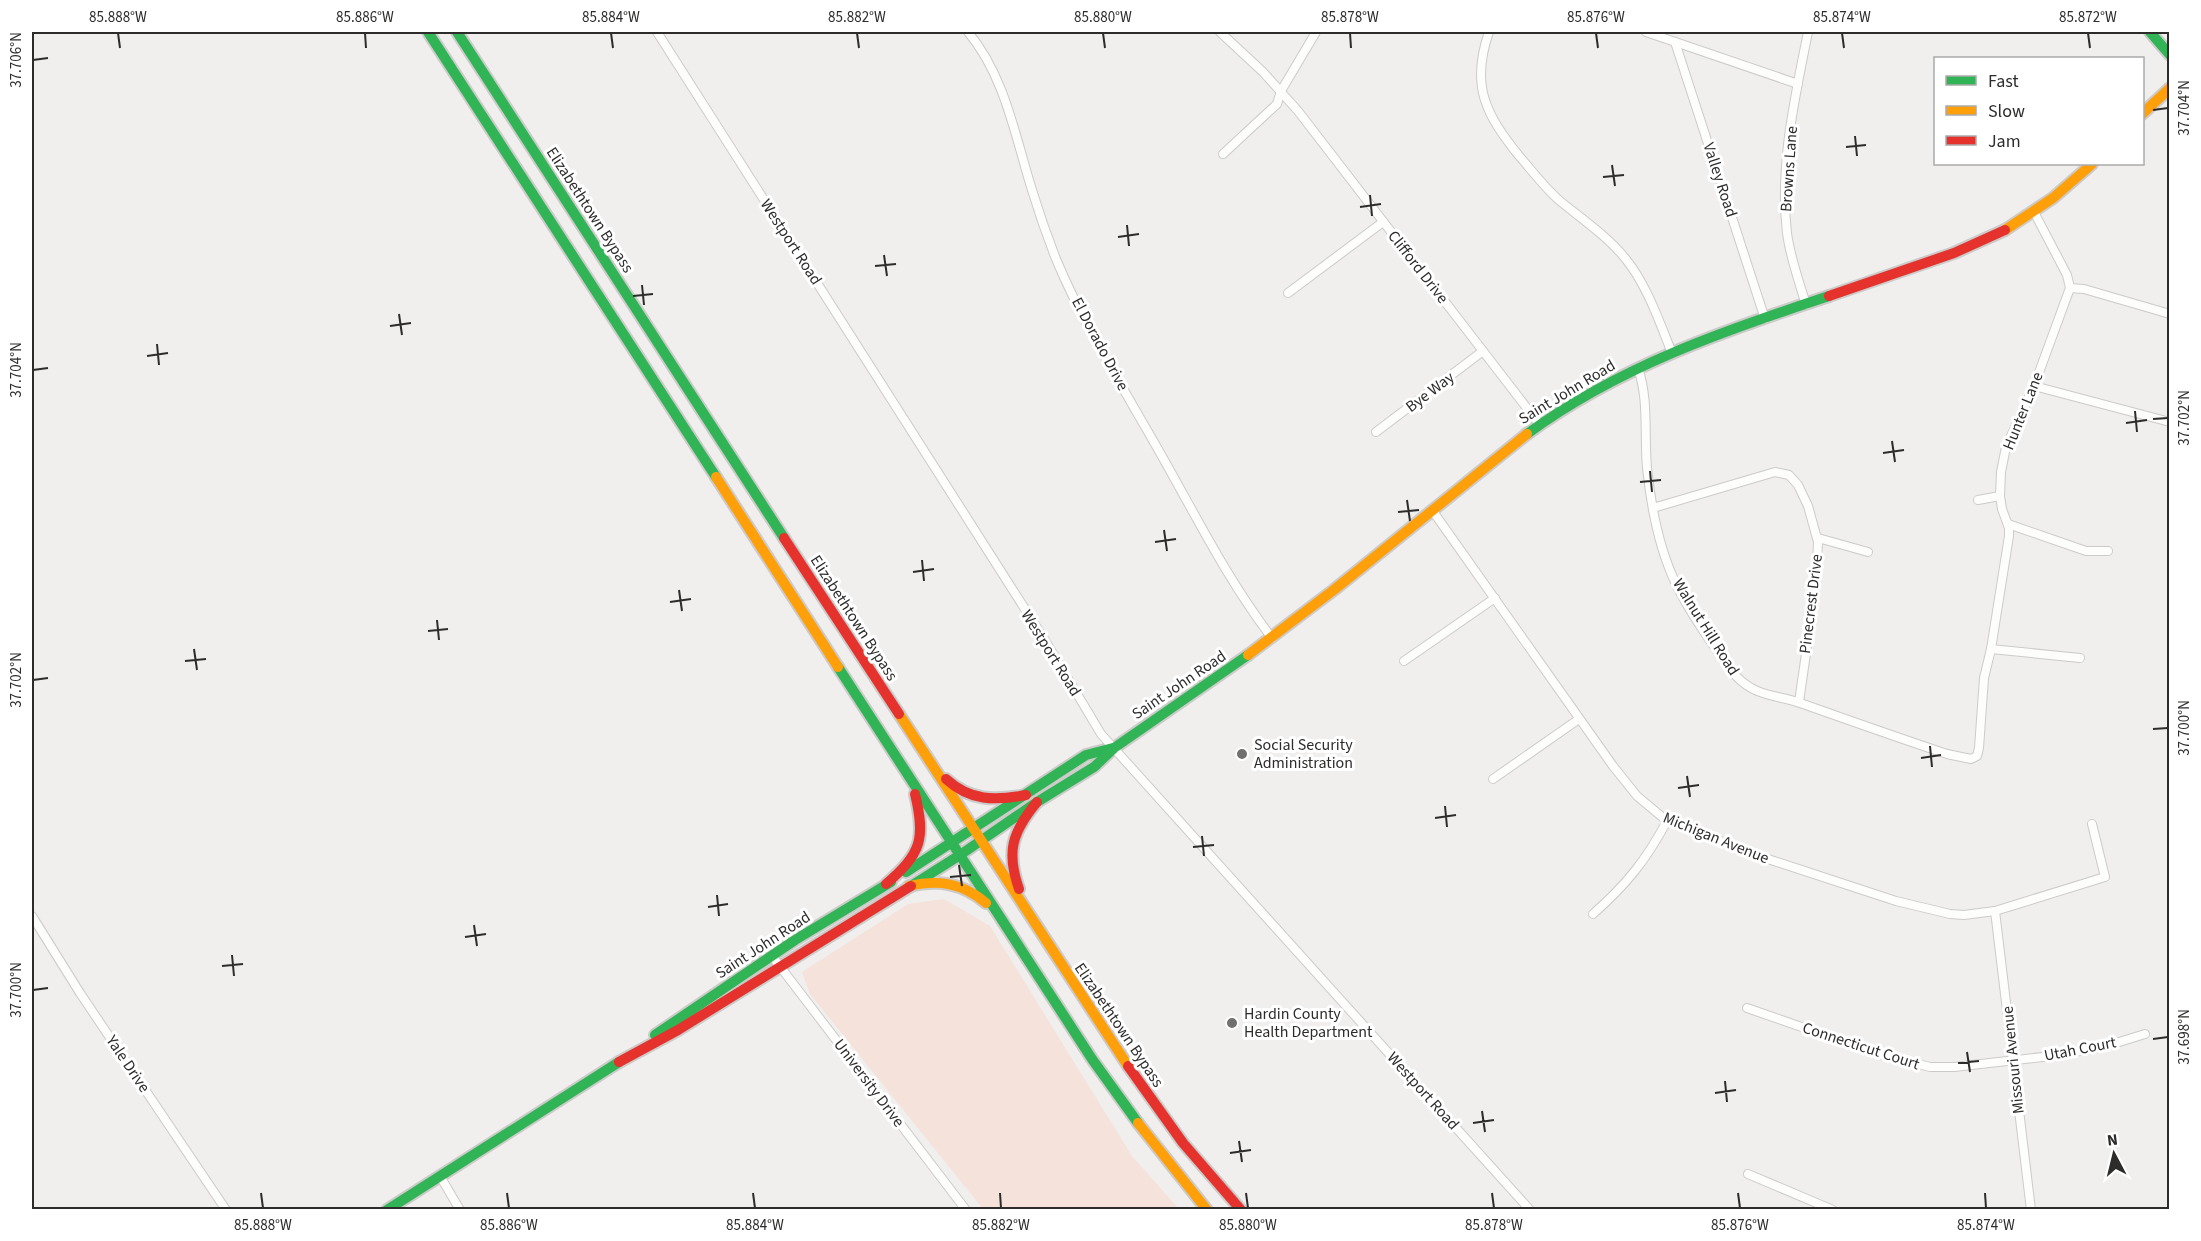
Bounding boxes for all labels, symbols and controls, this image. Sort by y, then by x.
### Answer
text: 85.888°W [89,7,147,28]
text: 85.886°W [336,7,394,28]
text: 85.884°W [582,7,640,28]
text: 85.882°W [828,7,886,28]
text: 85.880°W [1074,7,1132,28]
text: 85.878°W [1321,7,1379,28]
text: 85.876°W [1567,7,1625,28]
text: 85.874°W [1813,7,1871,28]
text: 85.872°W [2059,7,2117,28]
text: 37.706°N [6,32,27,88]
legend [1934,57,2144,165]
text: Fast [1988,69,2019,94]
text: 37.704°N [2174,80,2195,136]
text: Slow [1988,99,2025,124]
street label: Browns Lane [1775,125,1803,213]
text: Jam [1988,129,2021,154]
street label: Valley Road [1698,140,1742,220]
street label: Elizabethtown Bypass [541,143,639,277]
street label: Westport Road [755,195,827,289]
street label: Clifford Drive [1383,226,1454,308]
street label: El Dorado Drive [1066,293,1134,395]
text: 37.704°N [6,342,27,398]
street label: Saint John Road [1515,354,1619,430]
street label: Bye Way [1401,366,1459,418]
street label: Hunter Lane [1997,369,2049,453]
text: 37.702°N [2174,390,2195,446]
street label: Elizabethtown Bypass [805,551,903,685]
street label: Pinecrest Drive [1794,553,1828,655]
street label: Walnut Hill Road [1667,574,1745,680]
street label: Westport Road [1016,605,1086,701]
street label: Saint John Road [1128,645,1230,725]
text: 37.702°N [6,652,27,708]
text: 37.700°N [2174,700,2195,756]
place label: Social Security Administration [1254,734,1353,774]
marker: Social Security Administration [1235,747,1249,761]
street label: Michigan Avenue [1660,807,1772,869]
street label: Saint John Road [711,906,815,984]
street label: Elizabethtown Bypass [1069,958,1169,1092]
text: 37.700°N [6,962,27,1018]
place label: Hardin County Health Department [1244,1003,1373,1043]
street label: Missouri Avenue [1996,1005,2030,1115]
text: 37.698°N [2174,1009,2195,1065]
marker: Hardin County Health Department [1225,1016,1239,1030]
street label: Connecticut Court [1800,1017,1923,1075]
street label: Yale Drive [100,1030,155,1097]
street label: Utah Court [2042,1031,2118,1067]
street label: University Drive [829,1034,909,1132]
street label: Westport Road [1382,1047,1464,1135]
north arrow [2084,1124,2144,1184]
text: N [2106,1129,2119,1152]
text: 85.888°W [234,1215,292,1236]
text: 85.886°W [480,1215,538,1236]
text: 85.884°W [726,1215,784,1236]
text: 85.882°W [972,1215,1030,1236]
text: 85.880°W [1219,1215,1277,1236]
text: 85.878°W [1465,1215,1523,1236]
text: 85.876°W [1711,1215,1769,1236]
text: 85.874°W [1957,1215,2015,1236]

